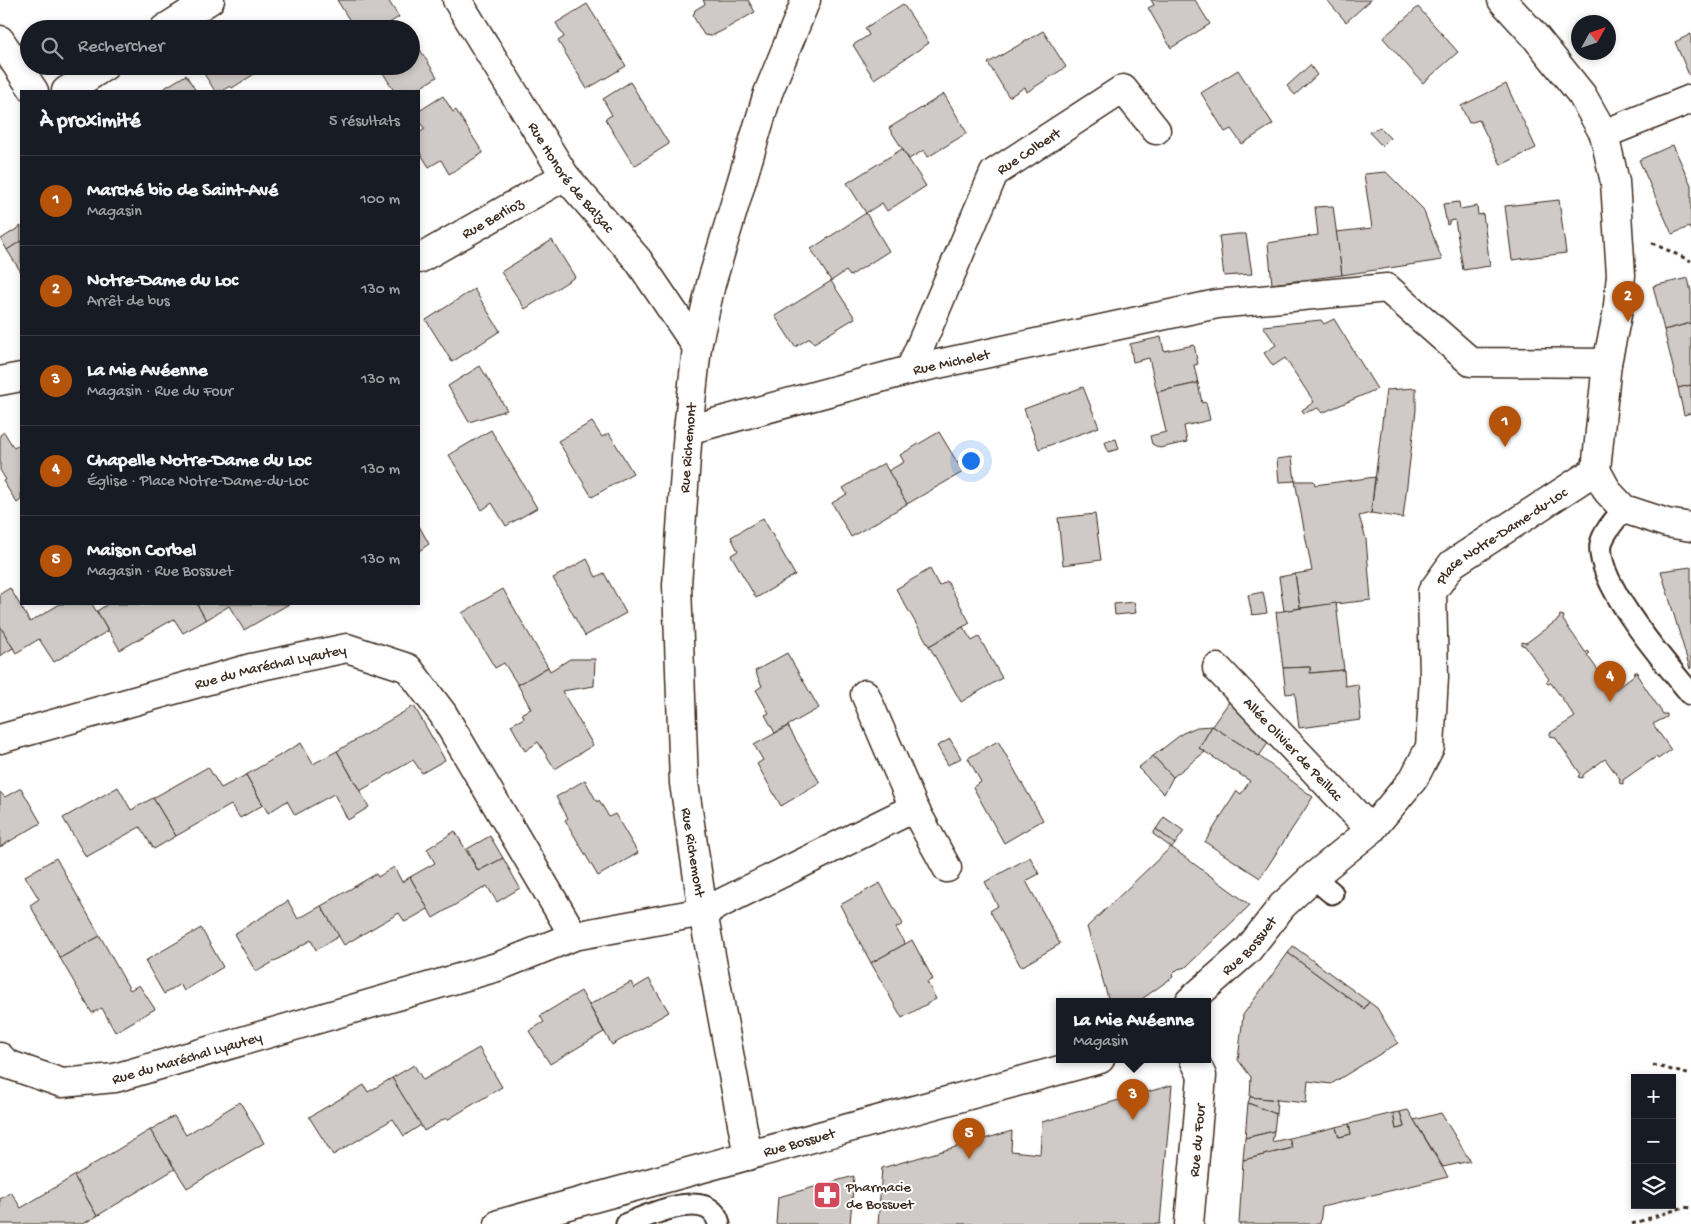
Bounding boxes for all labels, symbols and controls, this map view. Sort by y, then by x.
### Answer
north arrow [1571,15,1616,60]
search box [20,20,420,75]
icon: search [38,34,66,62]
text: Rechercher [78,36,164,59]
text: À proximité [40,110,141,135]
text: 5 résultats [329,113,400,132]
street label: Rue Honoré de Balzac [523,119,618,238]
street label: Rue Colbert [994,124,1066,180]
text: Marché bio de Saint-Avé [87,180,278,203]
text: 1 [53,191,59,210]
text: 100 m [360,191,400,210]
street label: Rue Berlioz [459,194,527,244]
text: Magasin [87,203,142,222]
text: Notre-Dame du Loc [87,270,238,293]
text: 2 [52,281,60,300]
text: 130 m [361,281,400,300]
pin: 2 [1612,281,1644,322]
text: Arrêt de bus [87,293,170,312]
street label: Rue Michelet [911,346,993,380]
text: La Mie Avéenne [87,360,208,383]
text: 3 [52,371,60,390]
text: 130 m [361,371,400,390]
text: Magasin · Rue du Four [87,383,233,402]
street label: Rue Richemont [677,401,702,494]
pin: 1 [1489,406,1521,447]
your location [958,448,984,474]
text: Chapelle Notre-Dame du Loc [87,450,311,473]
text: 4 [52,461,60,480]
text: 130 m [361,461,400,480]
text: Église · Place Notre-Dame-du-Loc [87,473,308,492]
street label: Place Notre-Dame-du-Loc [1432,484,1572,590]
text: Maison Corbel [87,540,196,563]
text: 5 [52,551,60,570]
text: 130 m [361,551,400,570]
text: Magasin · Rue Bossuet [87,563,233,582]
street label: Rue du Maréchal Lyautey [193,641,349,695]
pin: 4 [1594,661,1626,702]
street label: Allée Olivier de Peillac [1239,694,1346,806]
street label: Rue Richemont [676,807,708,900]
street label: Rue Bossuet [1219,912,1283,980]
popup [1056,998,1211,1063]
text: La Mie Avéenne [1073,1010,1194,1033]
street label: Rue du Maréchal Lyautey [110,1029,265,1089]
text: Magasin [1073,1033,1128,1052]
map controls [1631,1074,1676,1209]
button: + [1631,1074,1676,1119]
pin: 3 [1117,1079,1149,1120]
street label: Rue du Four [1186,1101,1211,1178]
pin: 5 [953,1118,985,1159]
button: − [1631,1119,1676,1164]
street label: Rue Bossuet [762,1125,839,1162]
button: layers [1631,1164,1676,1209]
place label: Pharmacie de Bossuet [845,1179,915,1214]
pharmacy icon: Pharmacie de Bossuet [812,1180,842,1210]

